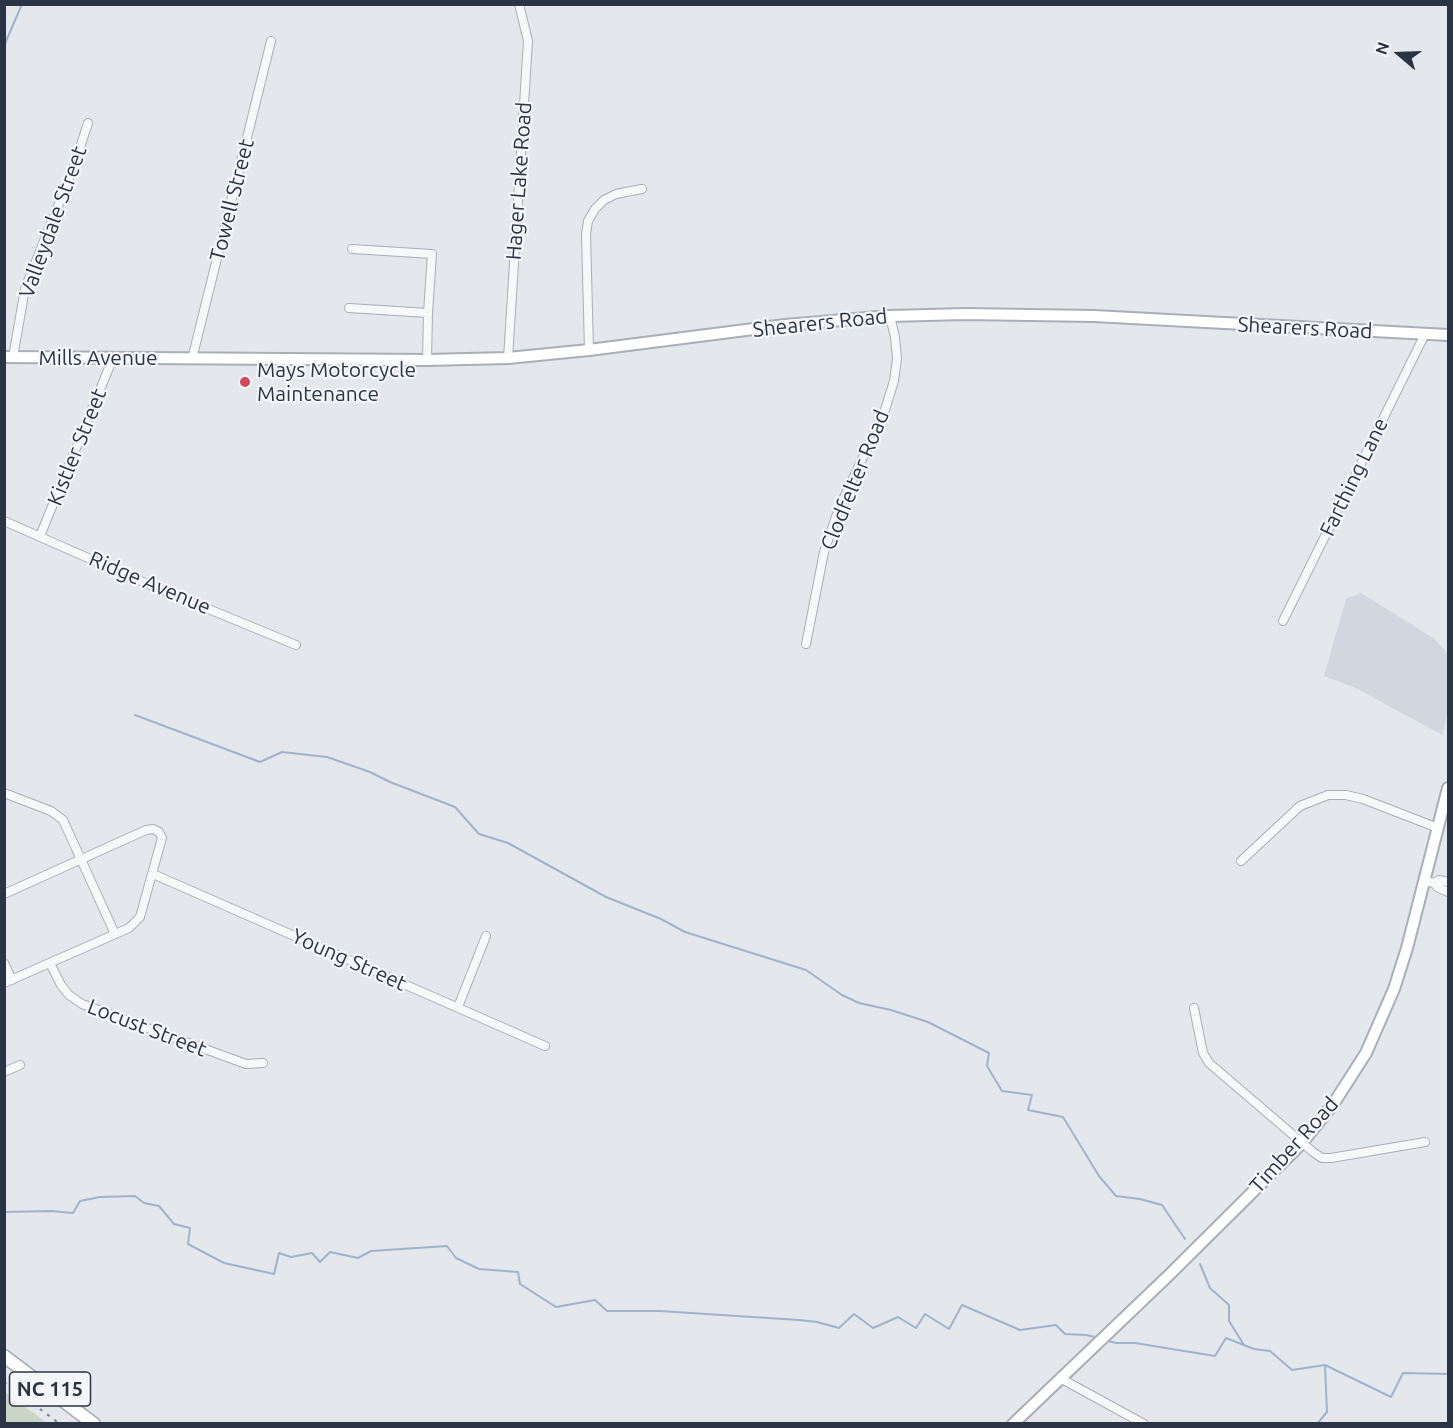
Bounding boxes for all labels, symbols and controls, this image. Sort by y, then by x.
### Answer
north arrow [1369,24,1429,84]
text: N [1372,40,1392,57]
street label: Hager Lake Road [501,101,537,261]
street label: Towell Street [205,136,259,264]
street label: Valleydale Street [14,142,92,302]
street label: Shearers Road [751,303,889,343]
street label: Shearers Road [1237,312,1373,344]
street label: Mills Avenue [38,345,158,371]
place label: Mays Motorcycle Maintenance [257,357,416,407]
marker: Mays Motorcycle Maintenance [238,375,252,389]
street label: Kistler Street [42,385,112,509]
street label: Clodfelter Road [815,406,895,554]
street label: Farthing Lane [1315,414,1393,540]
street label: Ridge Avenue [85,546,215,620]
street label: Young Street [288,923,410,997]
street label: Locust Street [84,994,210,1062]
street label: Timber Road [1244,1092,1344,1198]
road number: NC 115 [10,1372,90,1406]

